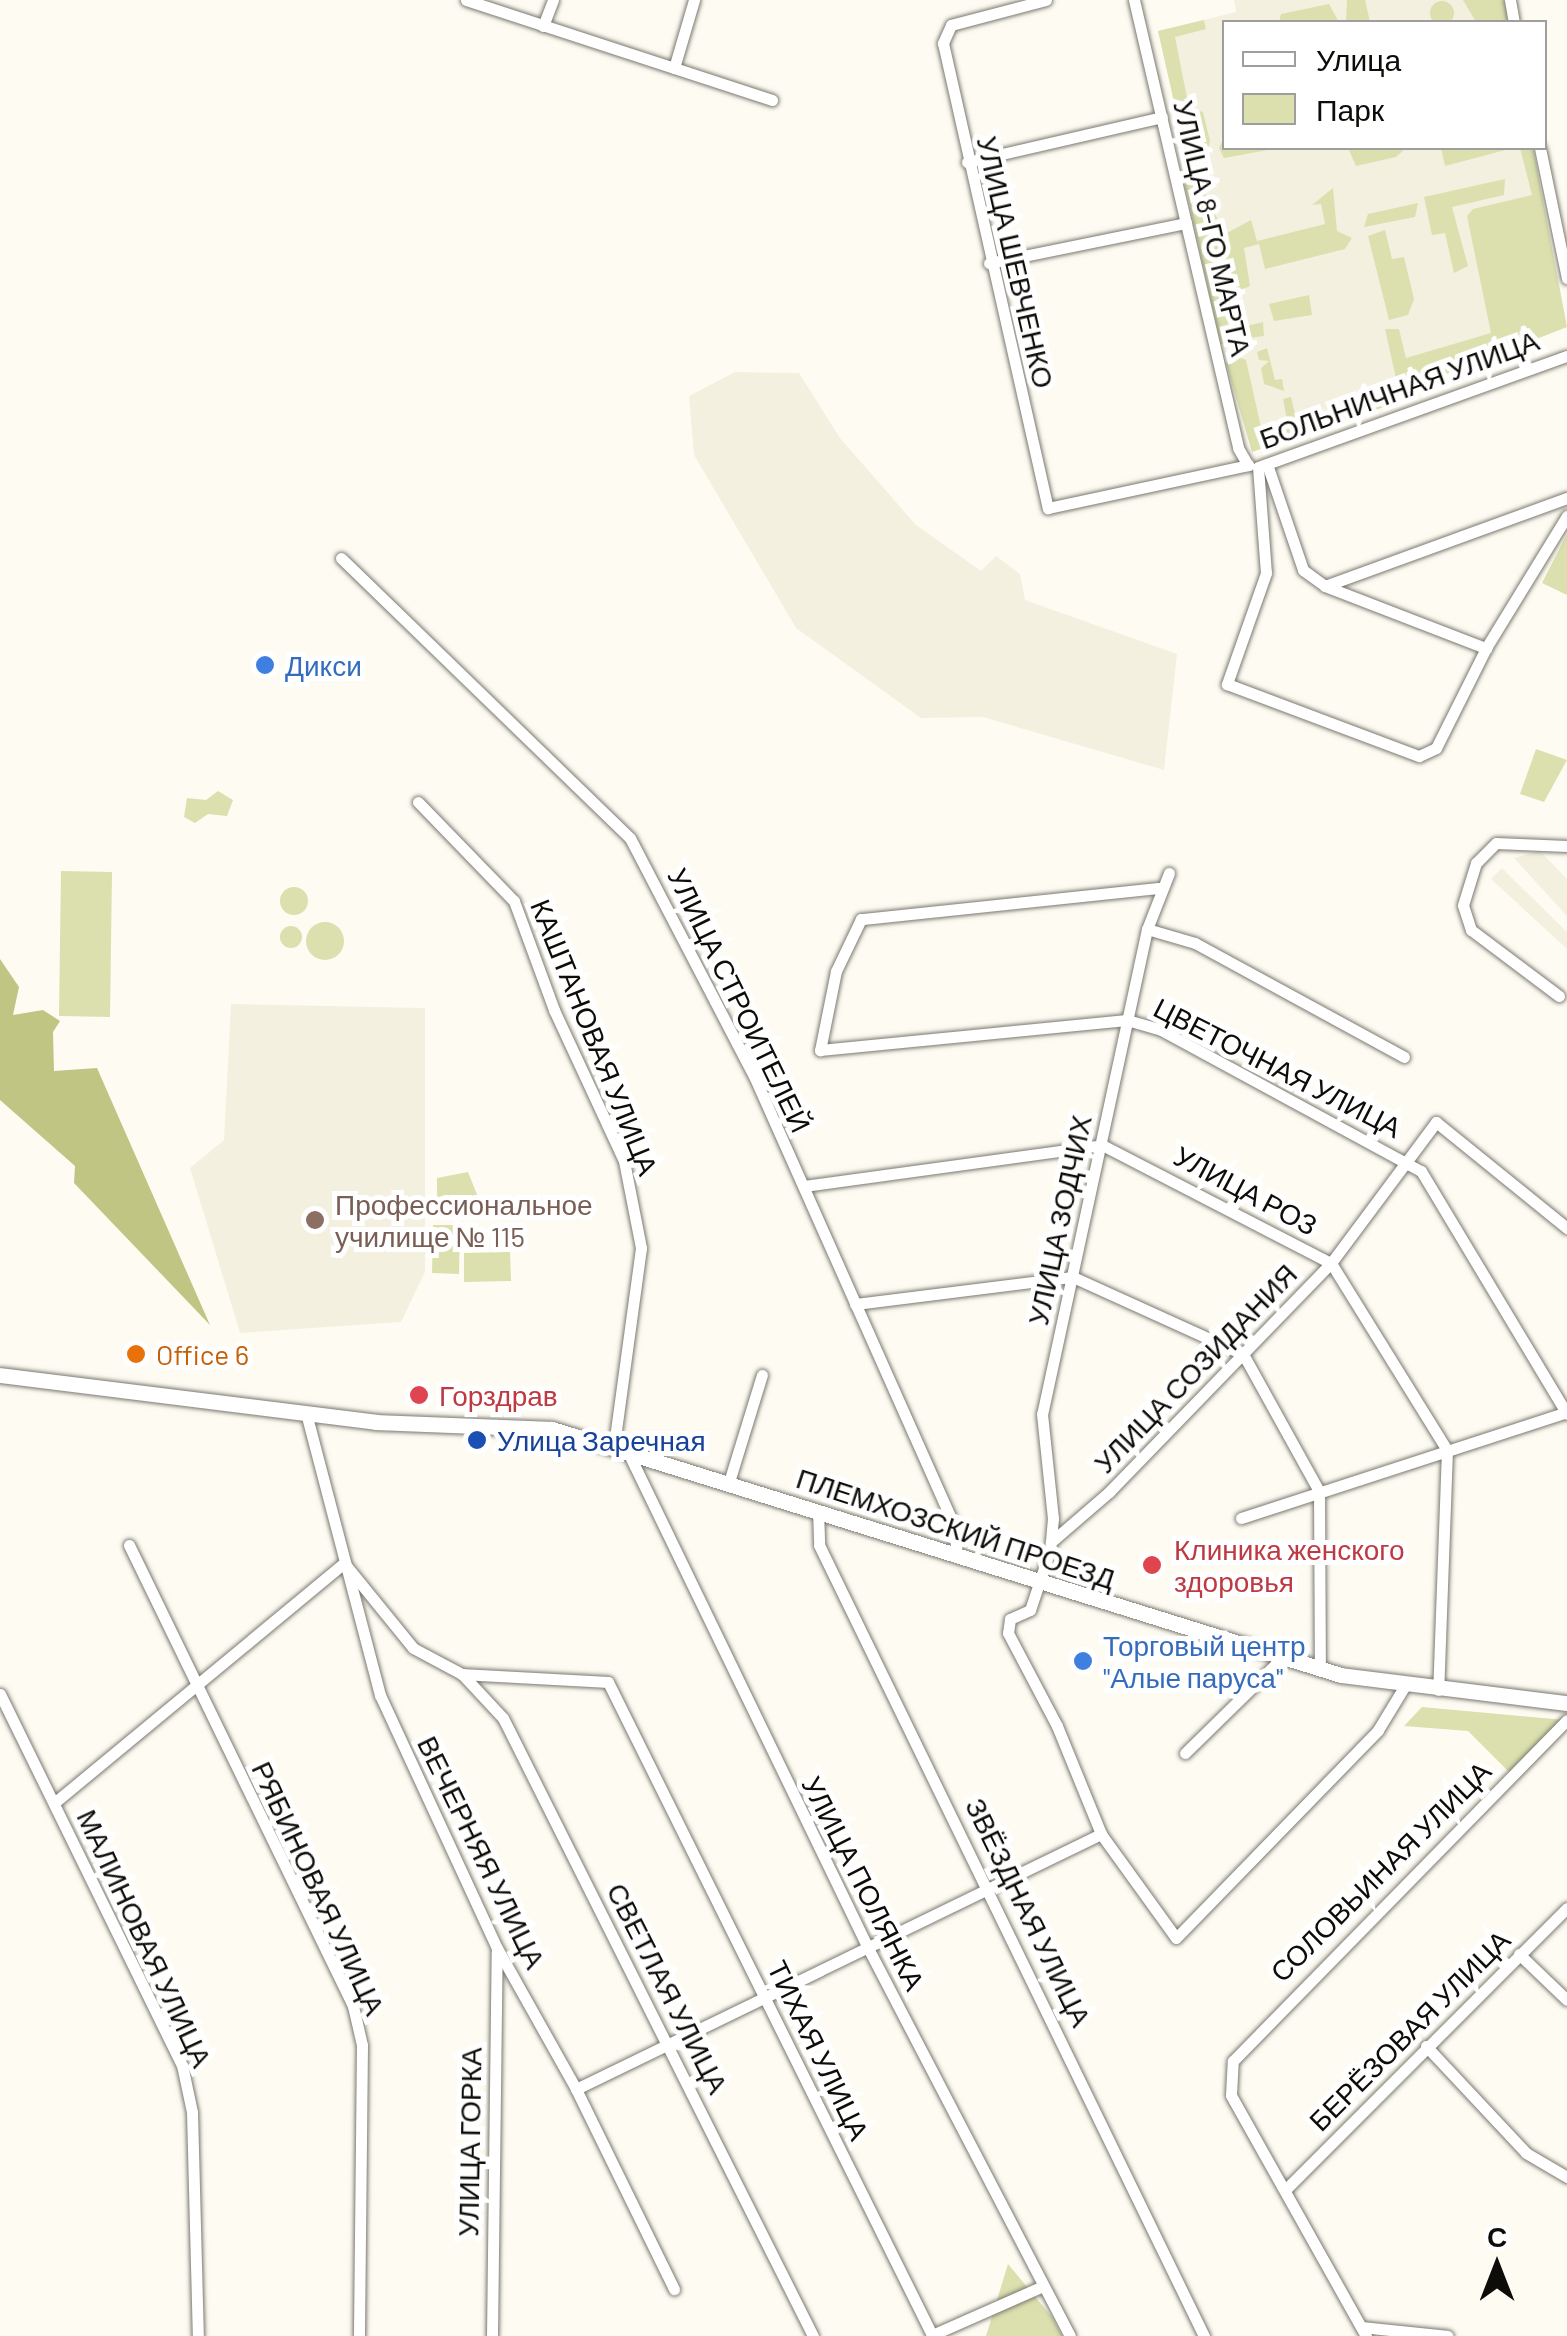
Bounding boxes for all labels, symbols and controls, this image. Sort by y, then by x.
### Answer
legend [1222,20,1547,150]
text: Улица [1316,41,1401,77]
text: Парк [1316,91,1384,127]
street label: УЛИЦА 8-ГО МАРТА [1167,97,1259,359]
street label: УЛИЦА ШЕВЧЕНКО [971,133,1061,391]
street label: БОЛЬНИЧНАЯ УЛИЦА [1255,323,1543,455]
place label: Дикси [285,648,362,682]
marker: Дикси [254,654,276,676]
street label: УЛИЦА СТРОИТЕЛЕЙ [661,862,819,1138]
street label: КАШТАНОВАЯ УЛИЦА [524,894,666,1180]
street label: ЦВЕТОЧНАЯ УЛИЦА [1149,990,1407,1144]
street label: УЛИЦА ЗОДЧИХ [1020,1112,1098,1328]
street label: УЛИЦА РОЗ [1169,1138,1323,1242]
place label: Профессиональное училище № 115 [335,1187,593,1253]
marker: Профессиональное училище № 115 [304,1209,326,1231]
street label: УЛИЦА СОЗИДАНИЯ [1087,1257,1303,1479]
place label: Office 6 [156,1337,249,1371]
marker: Office 6 [125,1343,147,1365]
place label: Горздрав [439,1378,558,1412]
marker: Горздрав [408,1384,430,1406]
place label: Улица Заречная [497,1423,706,1457]
marker: Улица Заречная [466,1429,488,1451]
street label: ПЛЕМХОЗСКИЙ ПРОЕЗД [793,1461,1119,1595]
place label: Клиника женского здоровья [1174,1532,1405,1598]
marker: Клиника женского здоровья [1139,1552,1165,1578]
place label: Торговый центр "Алые паруса" [1103,1628,1306,1694]
marker: Торговый центр "Алые паруса" [1072,1650,1094,1672]
street label: ВЕЧЕРНЯЯ УЛИЦА [411,1730,553,1974]
street label: СОЛОВЬИНАЯ УЛИЦА [1263,1754,1497,1988]
street label: РЯБИНОВАЯ УЛИЦА [246,1756,392,2020]
street label: УЛИЦА ПОЛЯНКА [796,1770,932,1996]
street label: ЗВЁЗДНАЯ УЛИЦА [959,1792,1099,2032]
street label: МАЛИНОВАЯ УЛИЦА [71,1804,219,2072]
street label: СВЕТЛАЯ УЛИЦА [600,1877,736,2099]
street label: БЕРЁЗОВАЯ УЛИЦА [1302,1923,1516,2137]
street label: ТИХАЯ УЛИЦА [761,1955,877,2145]
street label: УЛИЦА ГОРКА [451,2047,487,2237]
north arrow [1447,2216,1547,2316]
text: С [1487,2219,1507,2253]

